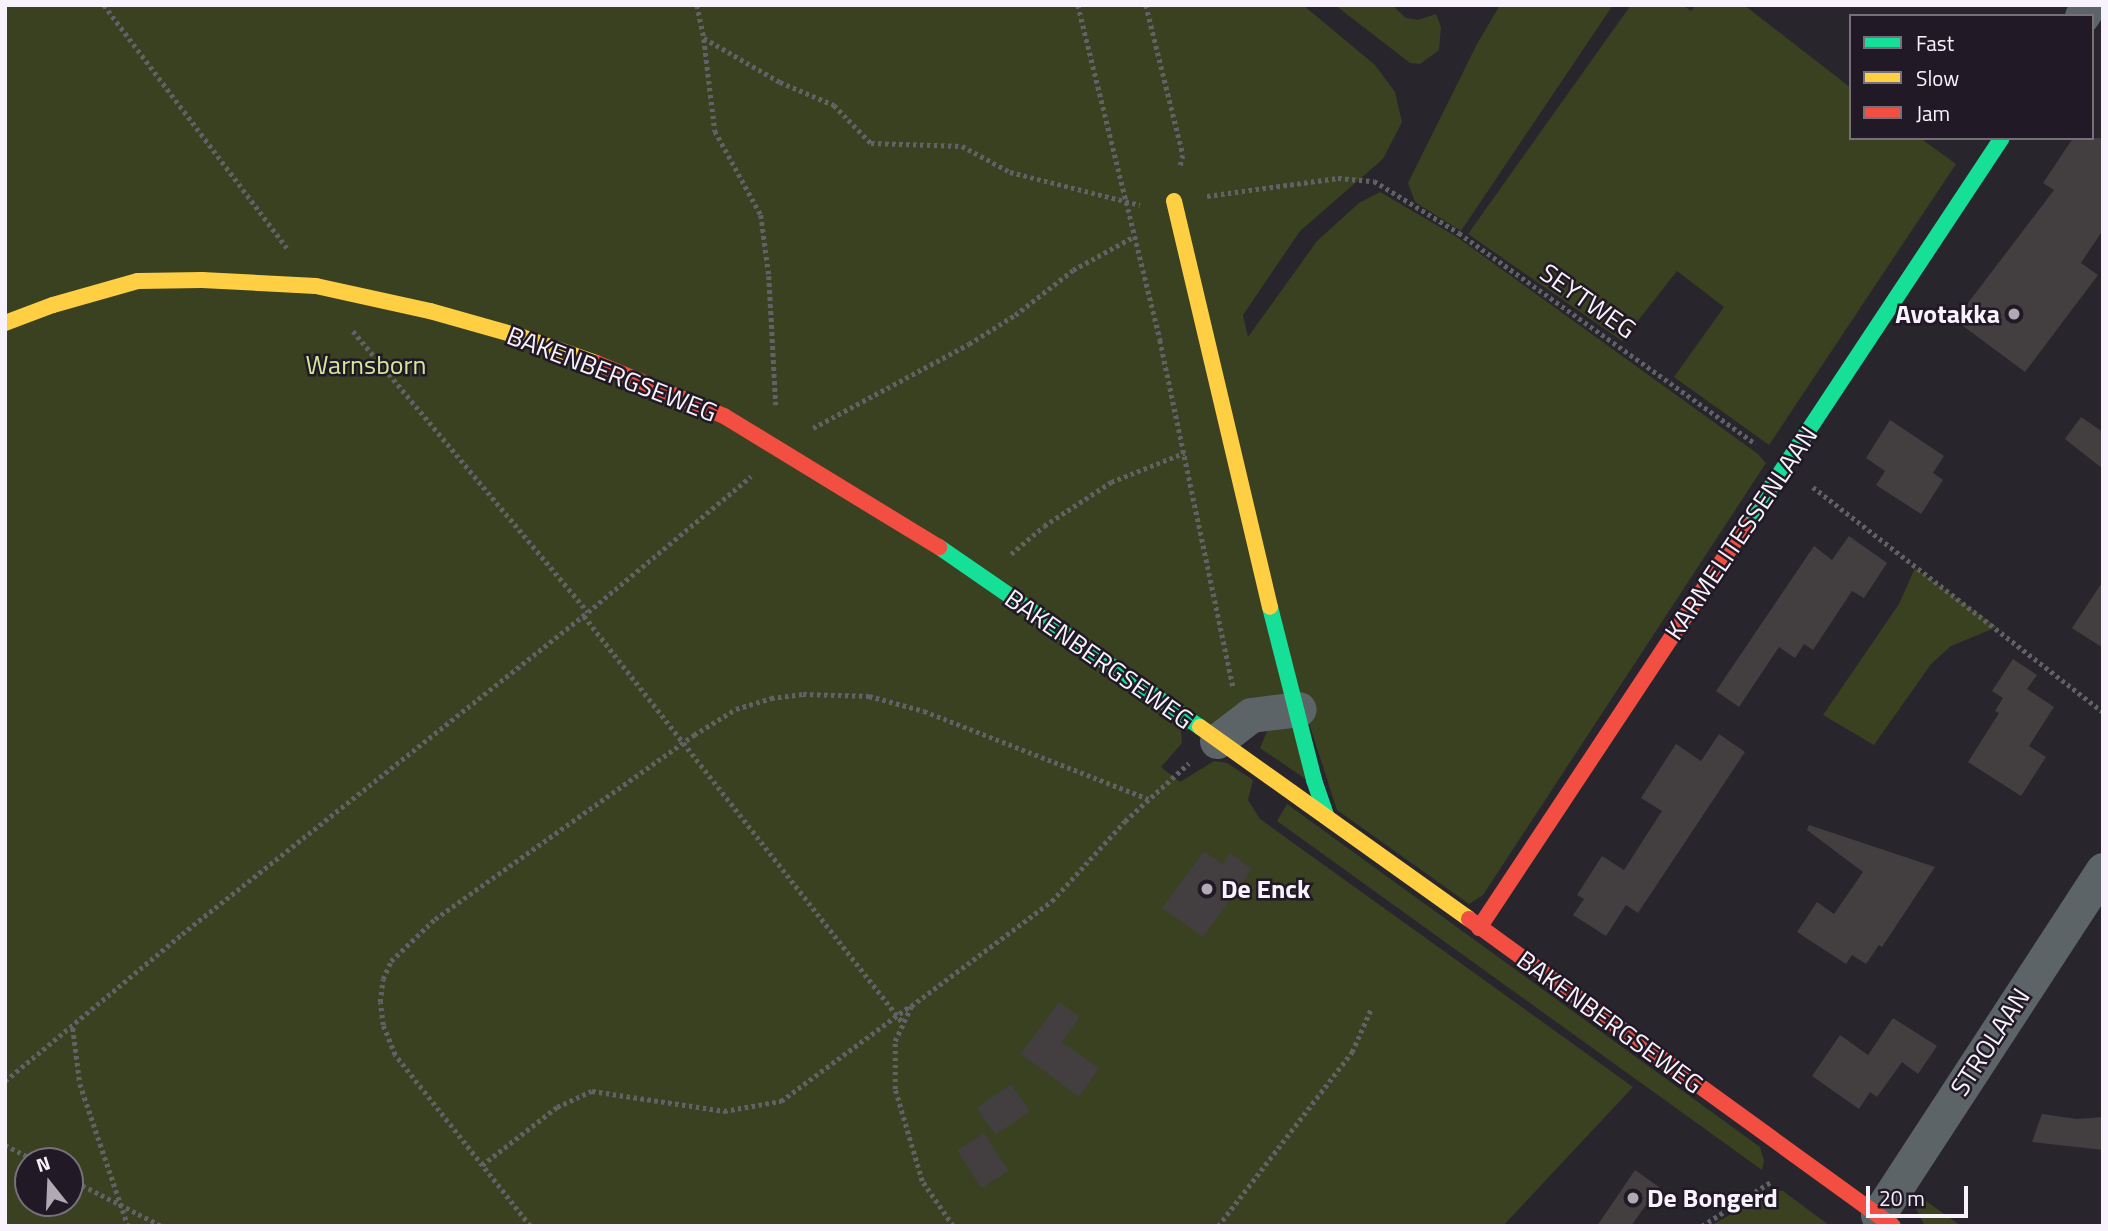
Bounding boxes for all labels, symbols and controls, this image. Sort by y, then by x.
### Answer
legend [1849,14,2094,140]
text: Fast [1916,27,1954,59]
text: Slow [1916,62,1959,94]
text: Jam [1916,97,1950,129]
street label: SEYTWEG [1534,257,1642,345]
place label: Avotakka [1895,298,2000,330]
marker: Avotakka [2006,306,2022,322]
street label: BAKENBERGSEWEG [503,320,721,428]
park label: Warnsborn [305,349,427,381]
street label: KARMELITESSENLAAN [1658,420,1824,646]
street label: BAKENBERGSEWEG [999,583,1199,735]
place label: De Enck [1221,873,1310,905]
marker: De Enck [1199,881,1215,897]
street label: BAKENBERGSEWEG [1511,944,1709,1100]
street label: STROLAAN [1944,982,2036,1102]
north arrow [14,1147,84,1217]
text: N [32,1148,54,1179]
scale bar [1870,1172,1972,1216]
place label: De Bongerd [1647,1182,1778,1214]
text: 20 m [1879,1182,1925,1214]
marker: De Bongerd [1625,1190,1641,1206]

